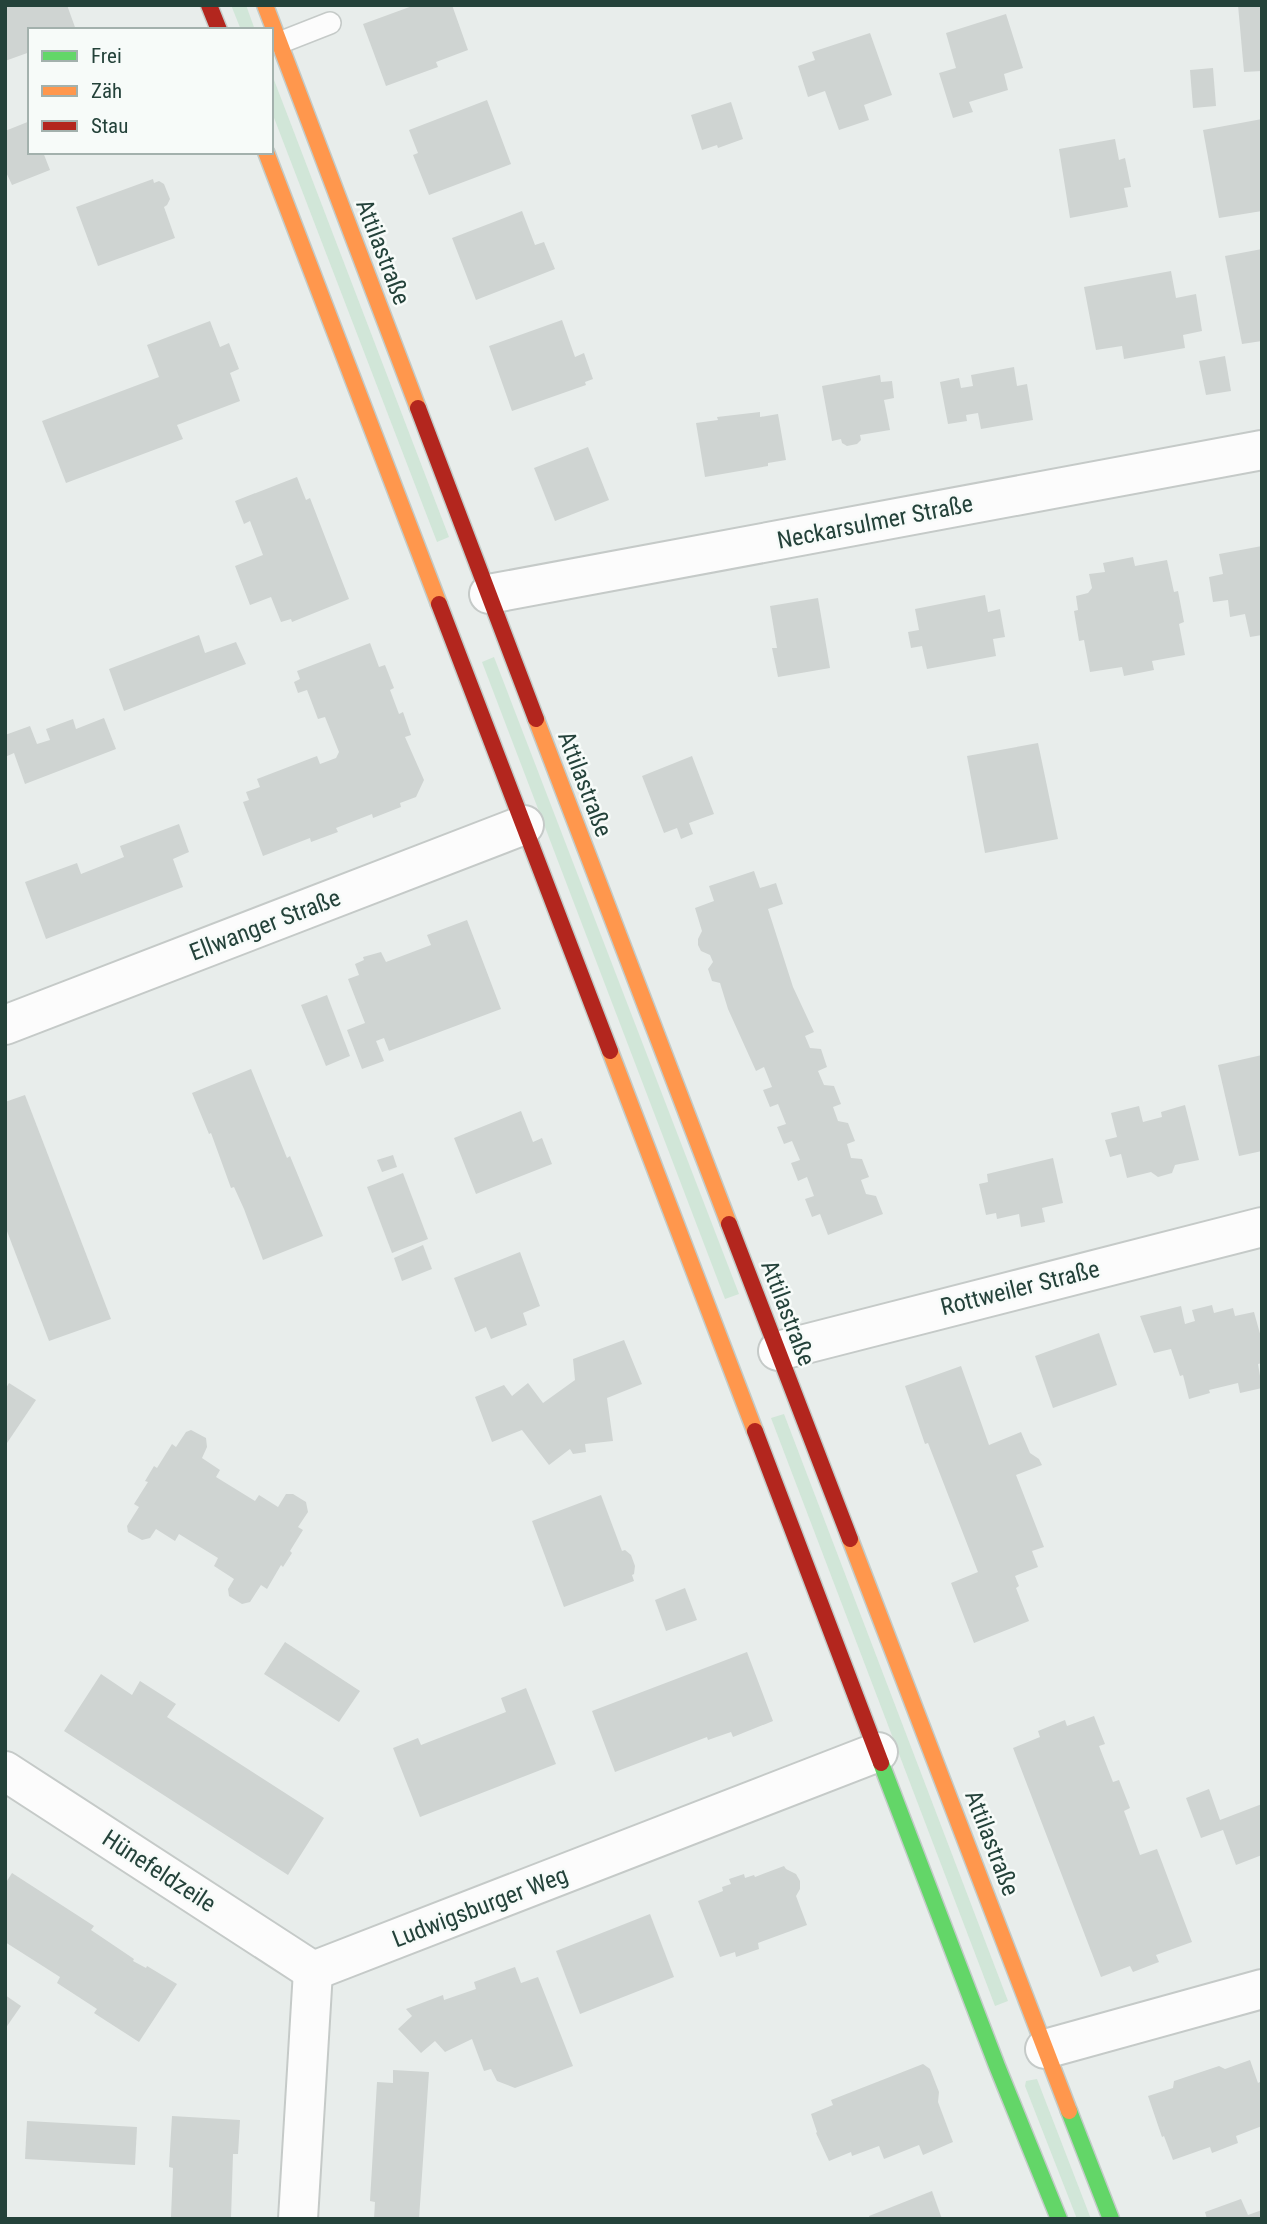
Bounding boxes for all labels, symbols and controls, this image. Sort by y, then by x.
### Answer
legend [28,28,273,154]
text: Frei [91,44,122,68]
text: Zäh [91,79,122,103]
text: Stau [91,114,128,138]
street label: Attilastraße [350,195,416,309]
street label: Neckarsulmer Straße [775,489,975,555]
street label: Attilastraße [552,727,618,841]
street label: Ellwanger Straße [186,883,344,967]
street label: Rottweiler Straße [938,1255,1102,1321]
street label: Attilastraße [755,1256,821,1370]
street label: Attilastraße [959,1786,1025,1900]
street label: Hünefeldzeile [97,1824,221,1918]
street label: Ludwigsburger Weg [388,1861,572,1953]

